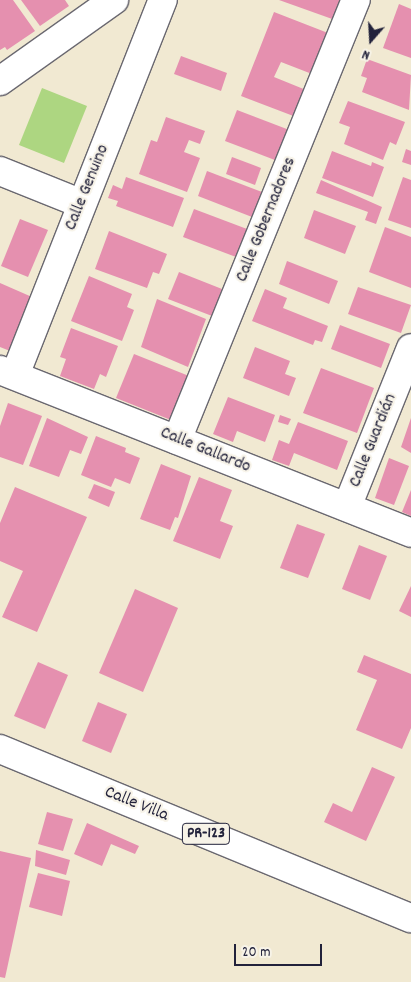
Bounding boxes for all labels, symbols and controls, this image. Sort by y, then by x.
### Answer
north arrow [346,15,396,65]
text: N [360,44,373,65]
street label: Calle Genuino [61,142,115,234]
street label: Calle Gobernadores [232,154,302,286]
street label: Calle Guardián [345,391,403,491]
street label: Calle Gallardo [157,423,253,479]
street label: Calle Villa [101,782,171,828]
road number: PR-123 [181,821,231,848]
scale bar [236,934,324,966]
text: 20 m [242,942,270,964]

